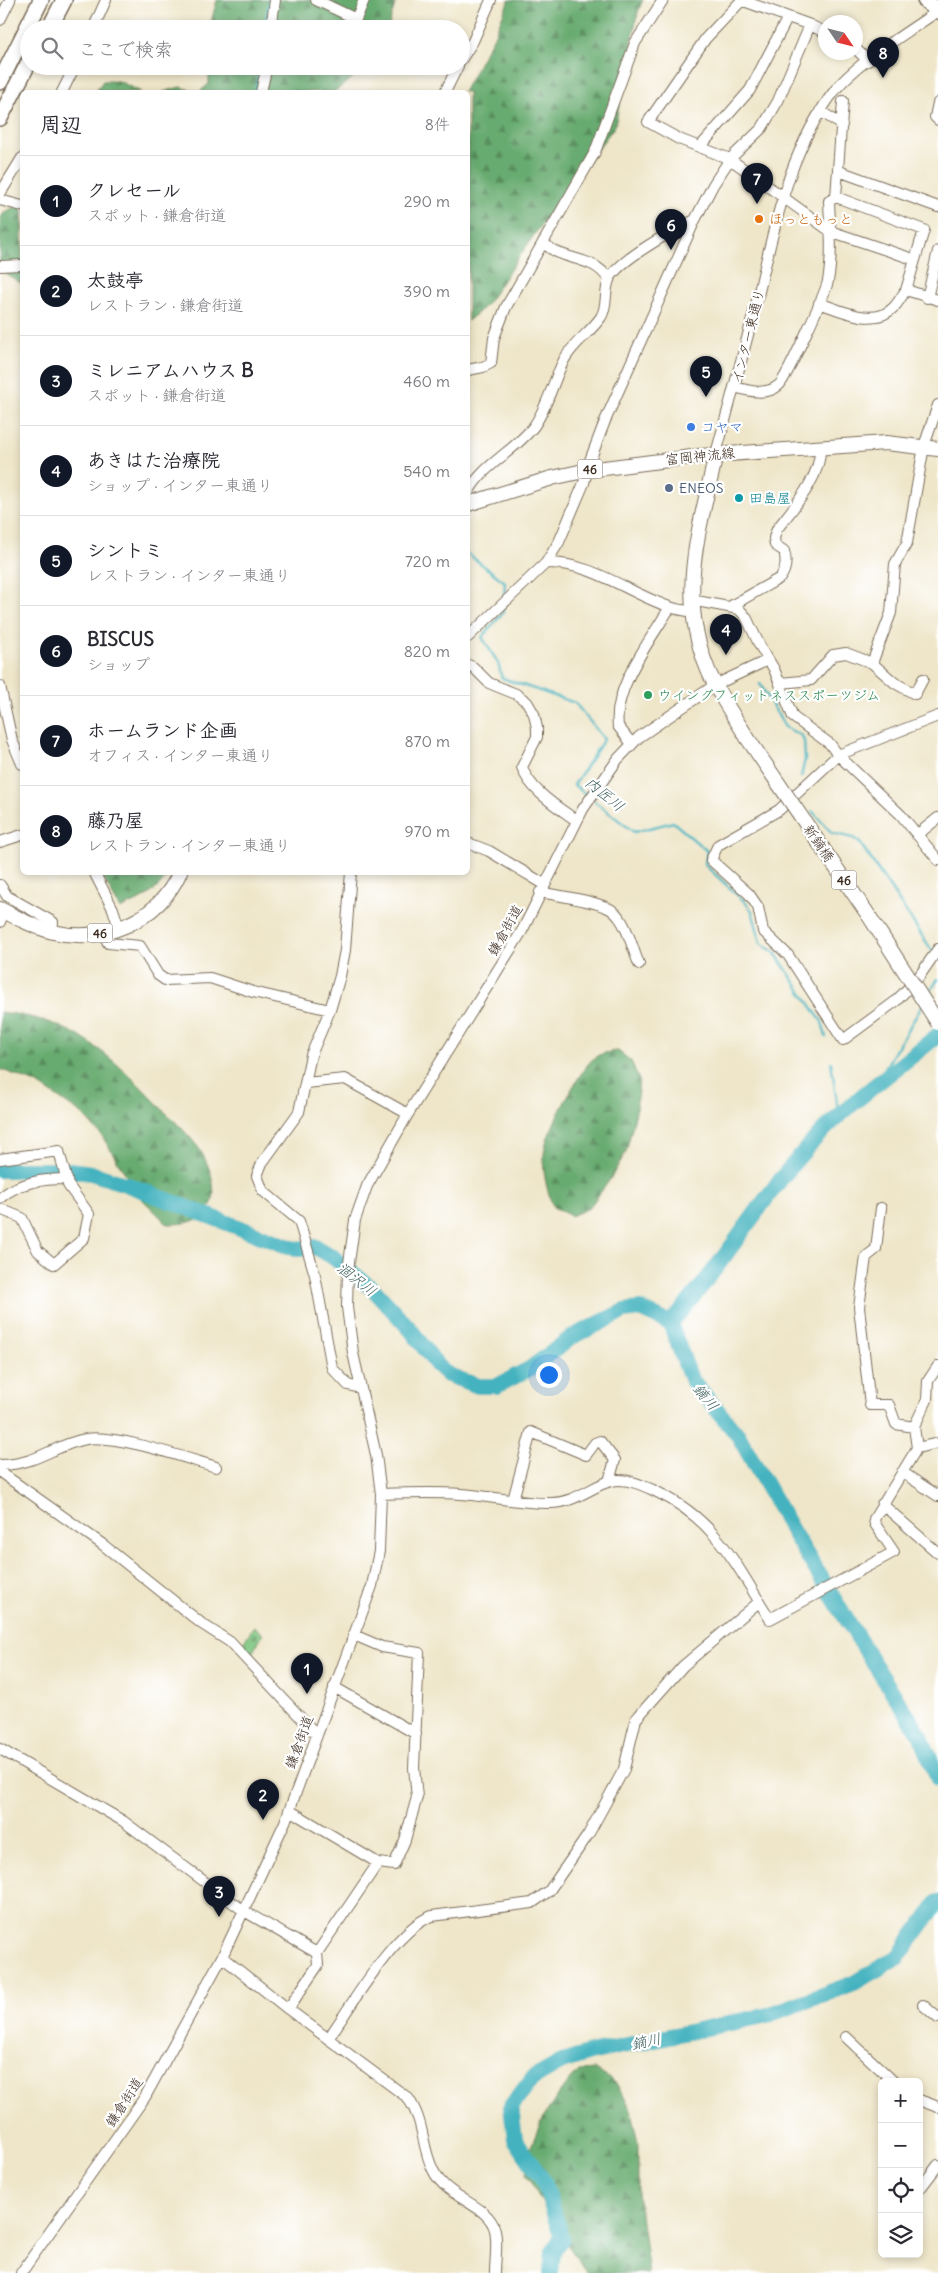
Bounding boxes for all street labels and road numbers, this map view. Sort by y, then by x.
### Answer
street label: インター東通り [727,287,769,385]
street label: 富岡神流線 [664,443,736,469]
road number: 46 [578,459,602,478]
street label: 新鏑橋 [800,821,838,865]
road number: 46 [832,870,856,890]
street label: 鎌倉街道 [484,901,526,959]
road number: 46 [88,924,112,942]
street label: 鎌倉街道 [281,1713,317,1771]
street label: 鎌倉街道 [101,2074,147,2130]

